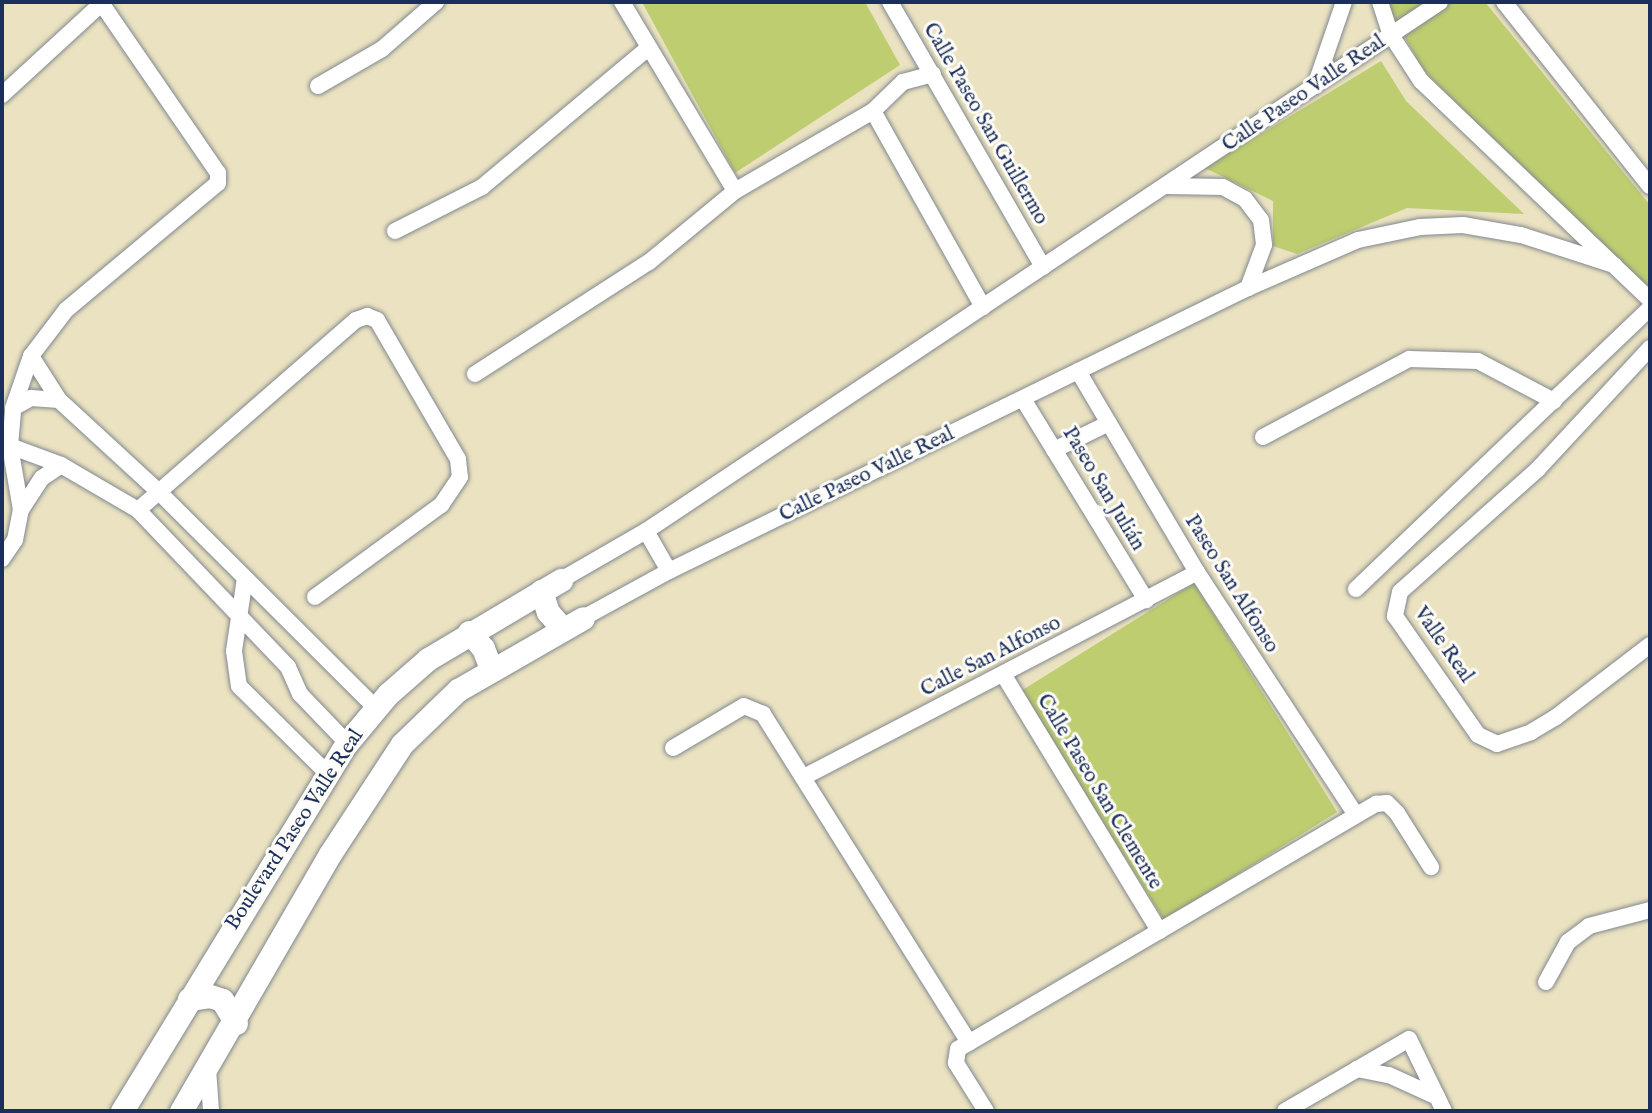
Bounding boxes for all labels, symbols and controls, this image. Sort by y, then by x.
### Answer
street label: Calle Paseo San Guillermo [917,19,1053,229]
street label: Calle Paseo Valle Real [1218,30,1390,158]
street label: Calle Paseo Valle Real [776,422,958,528]
street label: Paseo San Julián [1056,422,1150,556]
street label: Paseo San Alfonso [1178,510,1284,658]
street label: Valle Real [1408,602,1478,688]
street label: Calle San Alfonso [917,611,1065,703]
street label: Calle Paseo San Clemente [1031,690,1167,894]
street label: Boulevard Paseo Valle Real [221,725,369,935]

